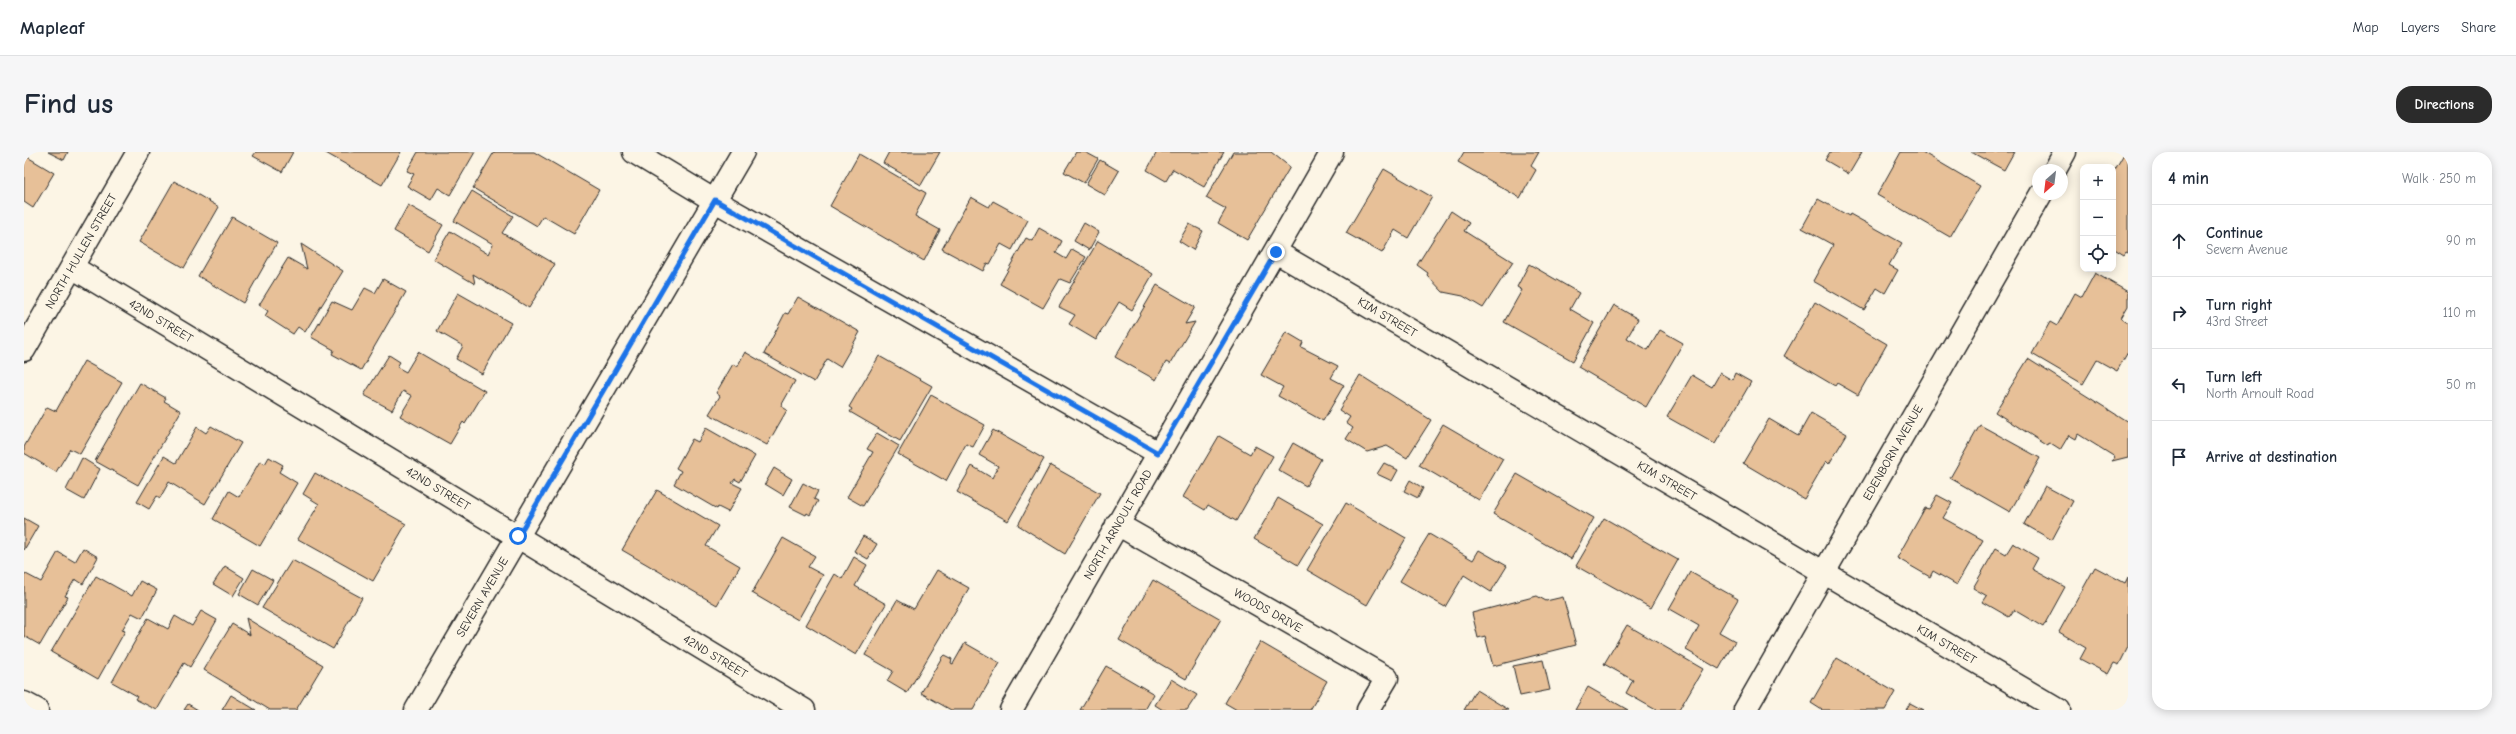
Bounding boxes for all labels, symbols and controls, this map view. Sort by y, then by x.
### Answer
text: Mapleaf [20,17,84,39]
text: Map [2352,19,2379,36]
text: Layers [2401,19,2439,36]
text: Share [2461,19,2496,36]
button: Directions [2396,86,2492,123]
text: Find us [24,88,113,120]
north arrow [2032,164,2068,200]
map controls [2080,164,2116,272]
button: + [2080,164,2116,200]
text: 4 min [2168,169,2209,188]
text: Walk · 250 m [2402,171,2476,186]
street label: NORTH HULLEN STREET [42,190,120,311]
button: − [2080,200,2116,236]
text: Continue [2206,224,2263,242]
icon: ahead [2168,230,2190,252]
text: 90 m [2446,233,2476,248]
button: locate [2080,236,2116,272]
text: Severn Avenue [2206,242,2288,257]
route end [1267,243,1285,261]
street label: KIM STREET [1355,294,1420,340]
street label: 42ND STREET [126,296,196,346]
text: Turn right [2206,296,2272,314]
icon: right [2168,302,2190,324]
text: 110 m [2443,305,2476,320]
text: 43rd Street [2206,314,2267,329]
text: Turn left [2206,368,2262,386]
icon: left [2168,374,2190,396]
text: 50 m [2446,377,2476,392]
text: North Arnoult Road [2206,386,2314,401]
street label: EDENBORN AVENUE [1860,402,1926,503]
icon: arrive [2168,446,2190,468]
text: Arrive at destination [2206,448,2337,466]
street label: KIM STREET [1635,458,1700,504]
street label: 42ND STREET [404,464,473,514]
street label: NORTH ARNOULT ROAD [1081,467,1155,582]
route start [509,527,527,545]
street label: SEVERN AVENUE [453,555,511,639]
street label: WOODS DRIVE [1231,585,1305,635]
street label: KIM STREET [1915,622,1979,667]
street label: 42ND STREET [681,632,751,681]

